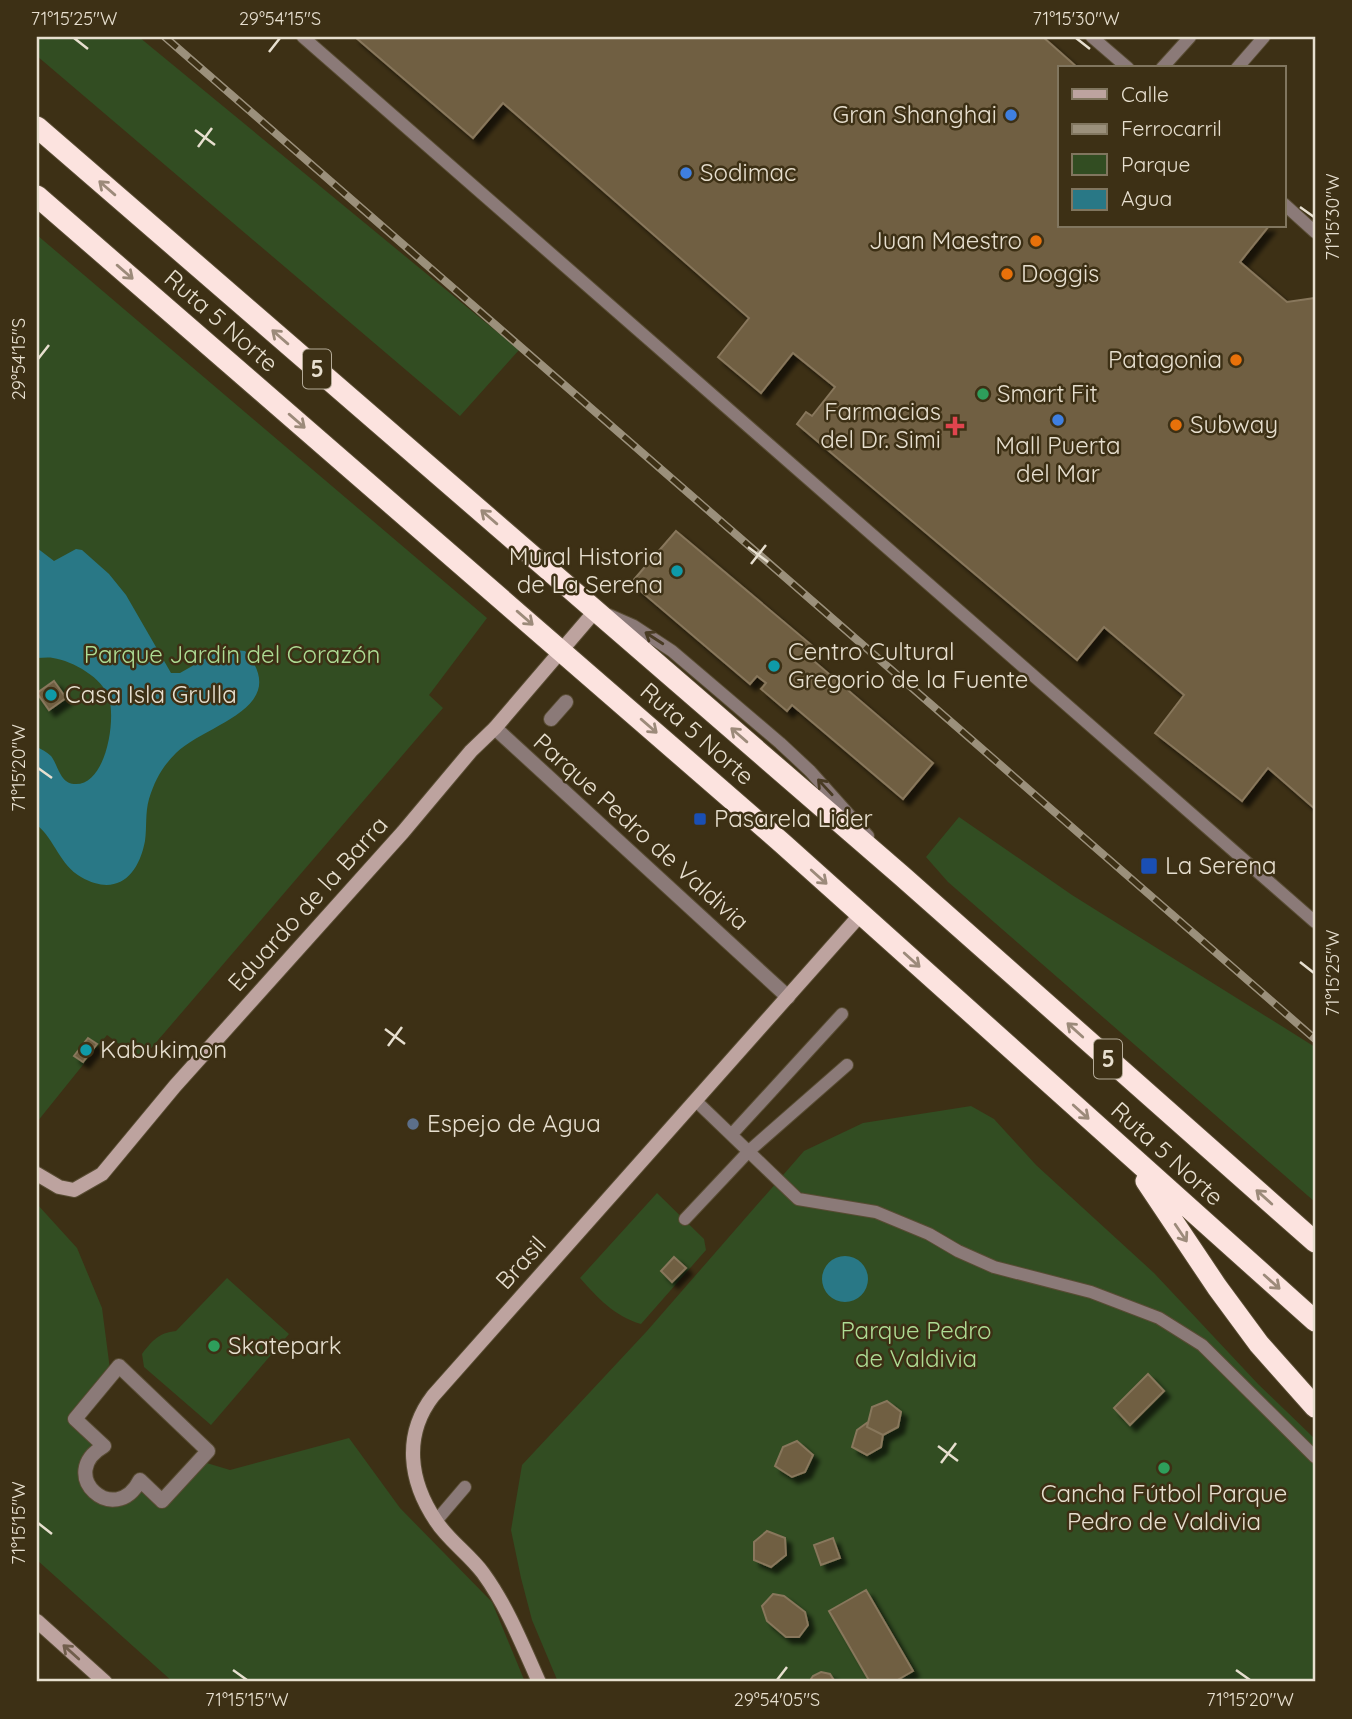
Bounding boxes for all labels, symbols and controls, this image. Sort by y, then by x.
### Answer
text: 71°15'25"W [31,7,117,30]
text: 29°54'15"S [239,7,321,30]
text: 71°15'30"W [1032,7,1120,30]
legend [1058,66,1286,228]
text: Calle [1121,81,1169,107]
place label: Gran Shanghai [833,99,997,129]
marker: Gran Shanghai [1003,107,1019,123]
text: Ferrocarril [1121,115,1222,141]
text: Parque [1121,151,1190,177]
place label: Sodimac [700,157,797,187]
marker: Sodimac [678,165,694,181]
text: 71°15'30"W [1321,173,1344,261]
one-way arrow [99,180,117,196]
text: Agua [1121,185,1172,211]
place label: Juan Maestro [869,225,1022,255]
marker: Juan Maestro [1028,233,1044,249]
place label: Doggis [1021,258,1099,288]
street label: Ruta 5 Norte [159,263,285,378]
one-way arrow [116,264,134,280]
marker: Doggis [999,266,1015,282]
text: 29°54'15"S [7,318,30,400]
one-way arrow [271,329,289,345]
place label: Patagonia [1108,344,1222,374]
road number: 5 [303,350,331,388]
marker: Patagonia [1228,352,1244,368]
place label: Smart Fit [997,378,1098,408]
marker: Smart Fit [975,386,991,402]
place label: Farmacias del Dr. Simi [820,396,941,454]
place label: Subway [1190,409,1278,439]
marker: Mall Puerta del Mar [1050,412,1066,428]
one-way arrow [288,413,306,429]
marker: Subway [1168,417,1184,433]
marker: Farmacias del Dr. Simi [947,418,963,434]
place label: Mall Puerta del Mar [995,430,1121,488]
one-way arrow [480,509,498,525]
place label: Mural Historia de La Serena [509,541,663,599]
marker: Mural Historia de La Serena [669,563,685,579]
one-way arrow [516,610,534,626]
one-way arrow [644,631,664,645]
place label: Centro Cultural Gregorio de la Fuente [788,636,1028,694]
park label: Parque Jardín del Corazón [84,639,380,669]
marker: Centro Cultural Gregorio de la Fuente [766,658,782,674]
street label: Ruta 5 Norte [635,676,761,791]
place label: Casa Isla Grulla [65,679,237,709]
marker: Casa Isla Grulla [43,687,59,703]
one-way arrow [640,718,657,735]
text: 71°15'20"W [7,724,30,812]
street label: Parque Pedro de Valdivia [528,726,756,936]
one-way arrow [731,727,749,743]
one-way arrow [817,779,834,796]
place label: Pasarela Lider [714,803,873,833]
street label: Eduardo de la Barra [221,810,394,997]
marker: Pasarela Lider [692,811,708,827]
place label: La Serena [1165,850,1277,880]
marker: La Serena [1139,856,1159,876]
one-way arrow [810,869,828,885]
text: 71°15'25"W [1321,930,1344,1016]
one-way arrow [903,952,921,968]
one-way arrow [1067,1022,1085,1038]
place label: Kabukimon [100,1034,227,1064]
road number: 5 [1094,1040,1122,1078]
marker: Kabukimon [78,1042,94,1058]
street label: Ruta 5 Norte [1105,1095,1230,1212]
one-way arrow [1072,1104,1090,1120]
place label: Espejo de Agua [427,1108,601,1138]
marker: Espejo de Agua [405,1116,421,1132]
one-way arrow [1255,1189,1273,1205]
one-way arrow [1173,1223,1188,1242]
street label: Brasil [489,1230,552,1295]
one-way arrow [1263,1274,1281,1290]
park label: Parque Pedro de Valdivia [840,1315,992,1373]
place label: Skatepark [228,1330,342,1360]
marker: Skatepark [206,1338,222,1354]
marker: Cancha Fútbol Parque Pedro de Valdivia [1156,1460,1172,1476]
place label: Cancha Fútbol Parque Pedro de Valdivia [1041,1478,1287,1536]
text: 71°15'15"W [7,1481,30,1565]
one-way arrow [63,1643,80,1660]
text: 71°15'15"W [205,1688,289,1711]
text: 29°54'05"S [734,1688,820,1711]
text: 71°15'20"W [1206,1688,1294,1711]

